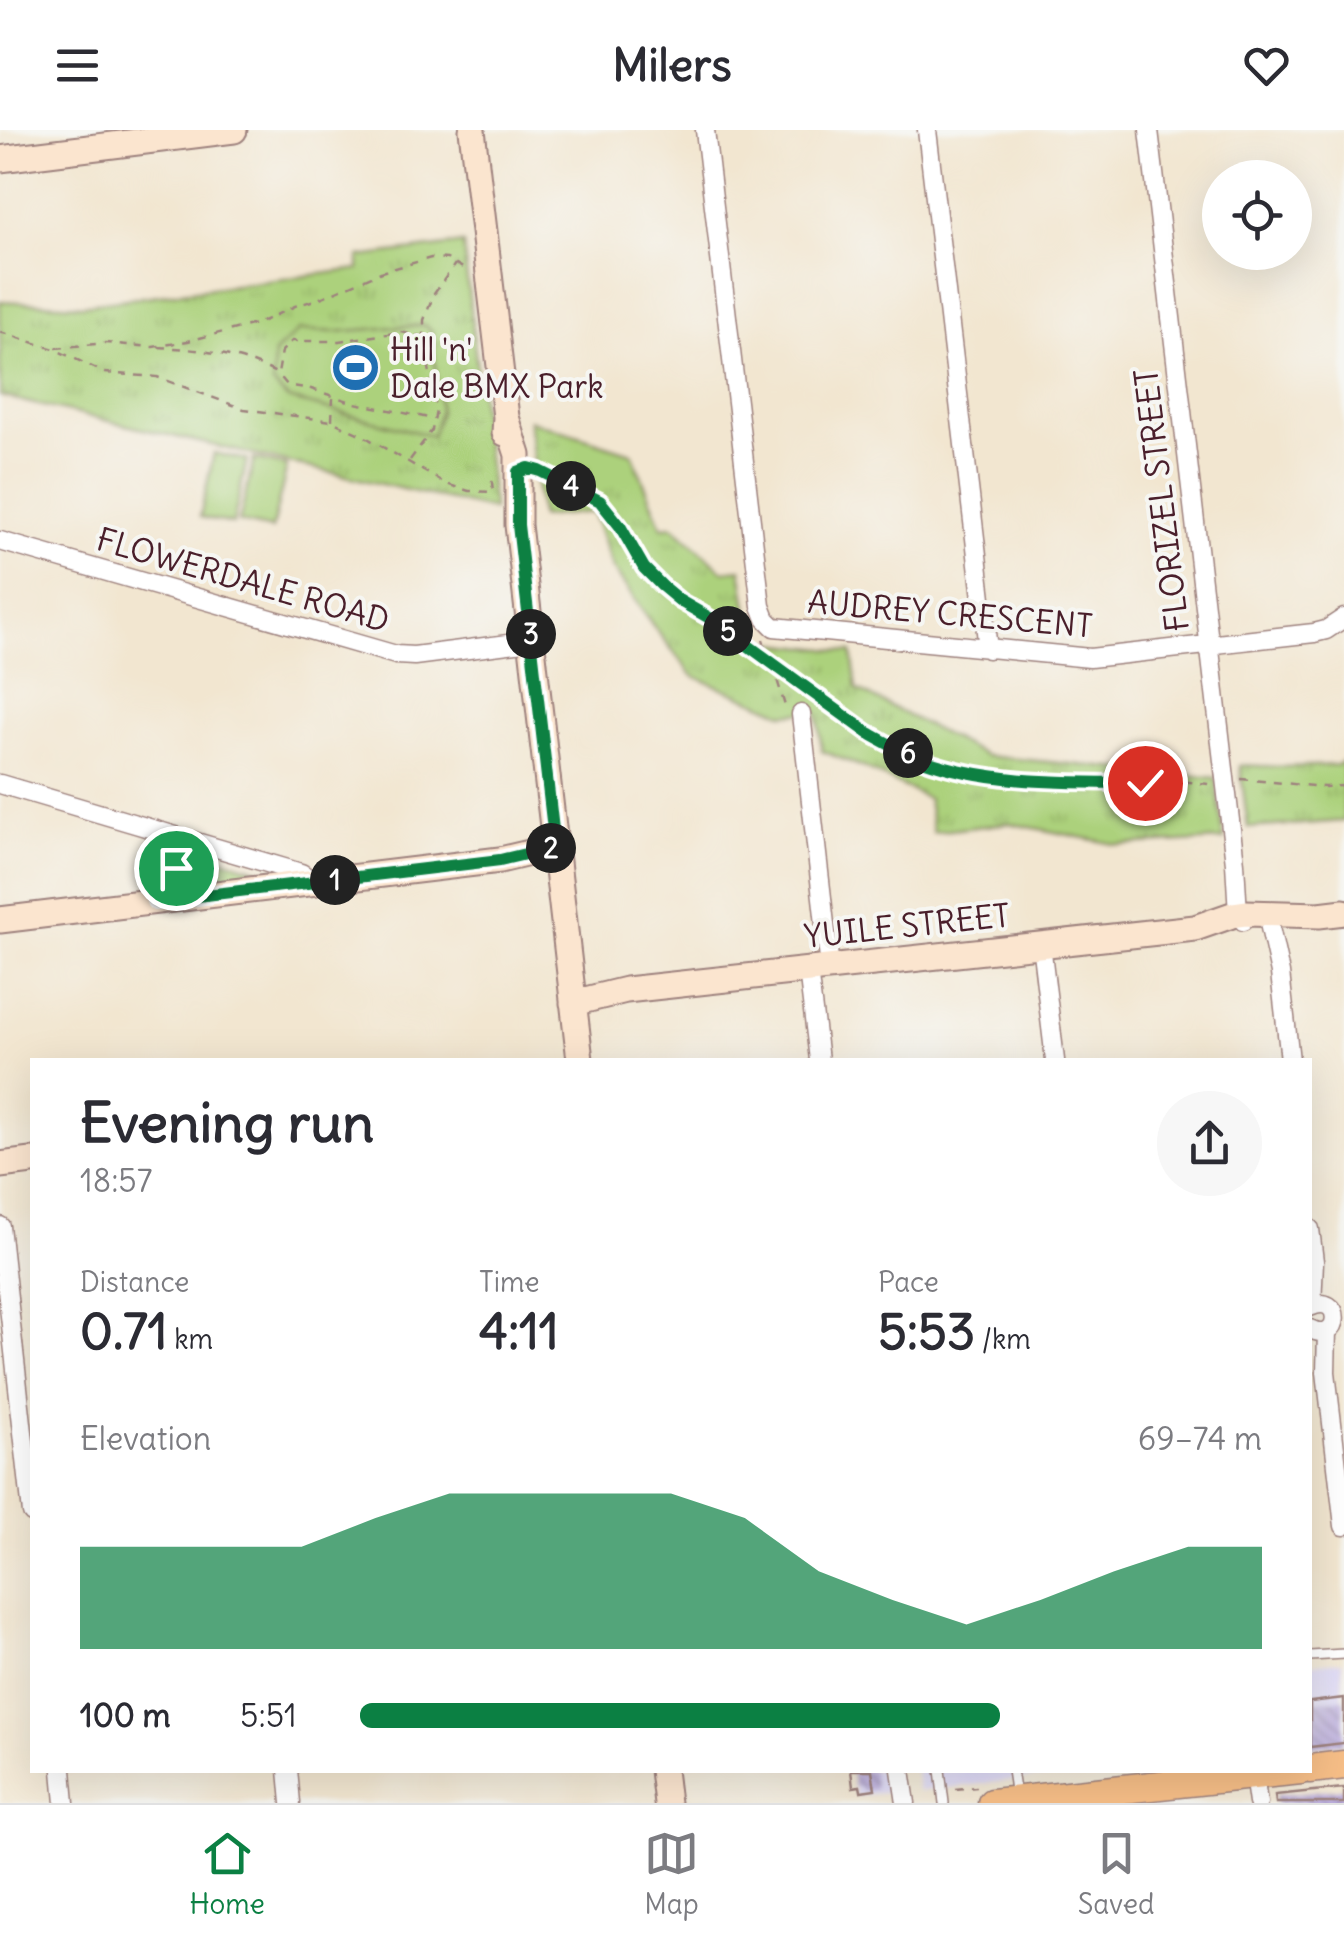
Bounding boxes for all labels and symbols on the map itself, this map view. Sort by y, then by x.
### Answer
place label: Hill 'n' Dale BMX Park [390,329,604,407]
sports icon: Hill 'n' Dale BMX Park [329,342,381,394]
street label: FLORIZEL STREET [1125,366,1198,634]
pin: 4 [546,461,596,511]
street label: FLOWERDALE ROAD [92,518,394,641]
street label: AUDREY CRESCENT [806,581,1094,646]
pin: 5 [703,606,753,656]
pin: 3 [506,609,556,659]
pin: 6 [883,728,933,778]
pin [1103,741,1188,826]
pin: 2 [526,823,576,873]
pin [134,826,219,911]
pin: 1 [310,855,360,905]
street label: YUILE STREET [802,894,1012,957]

